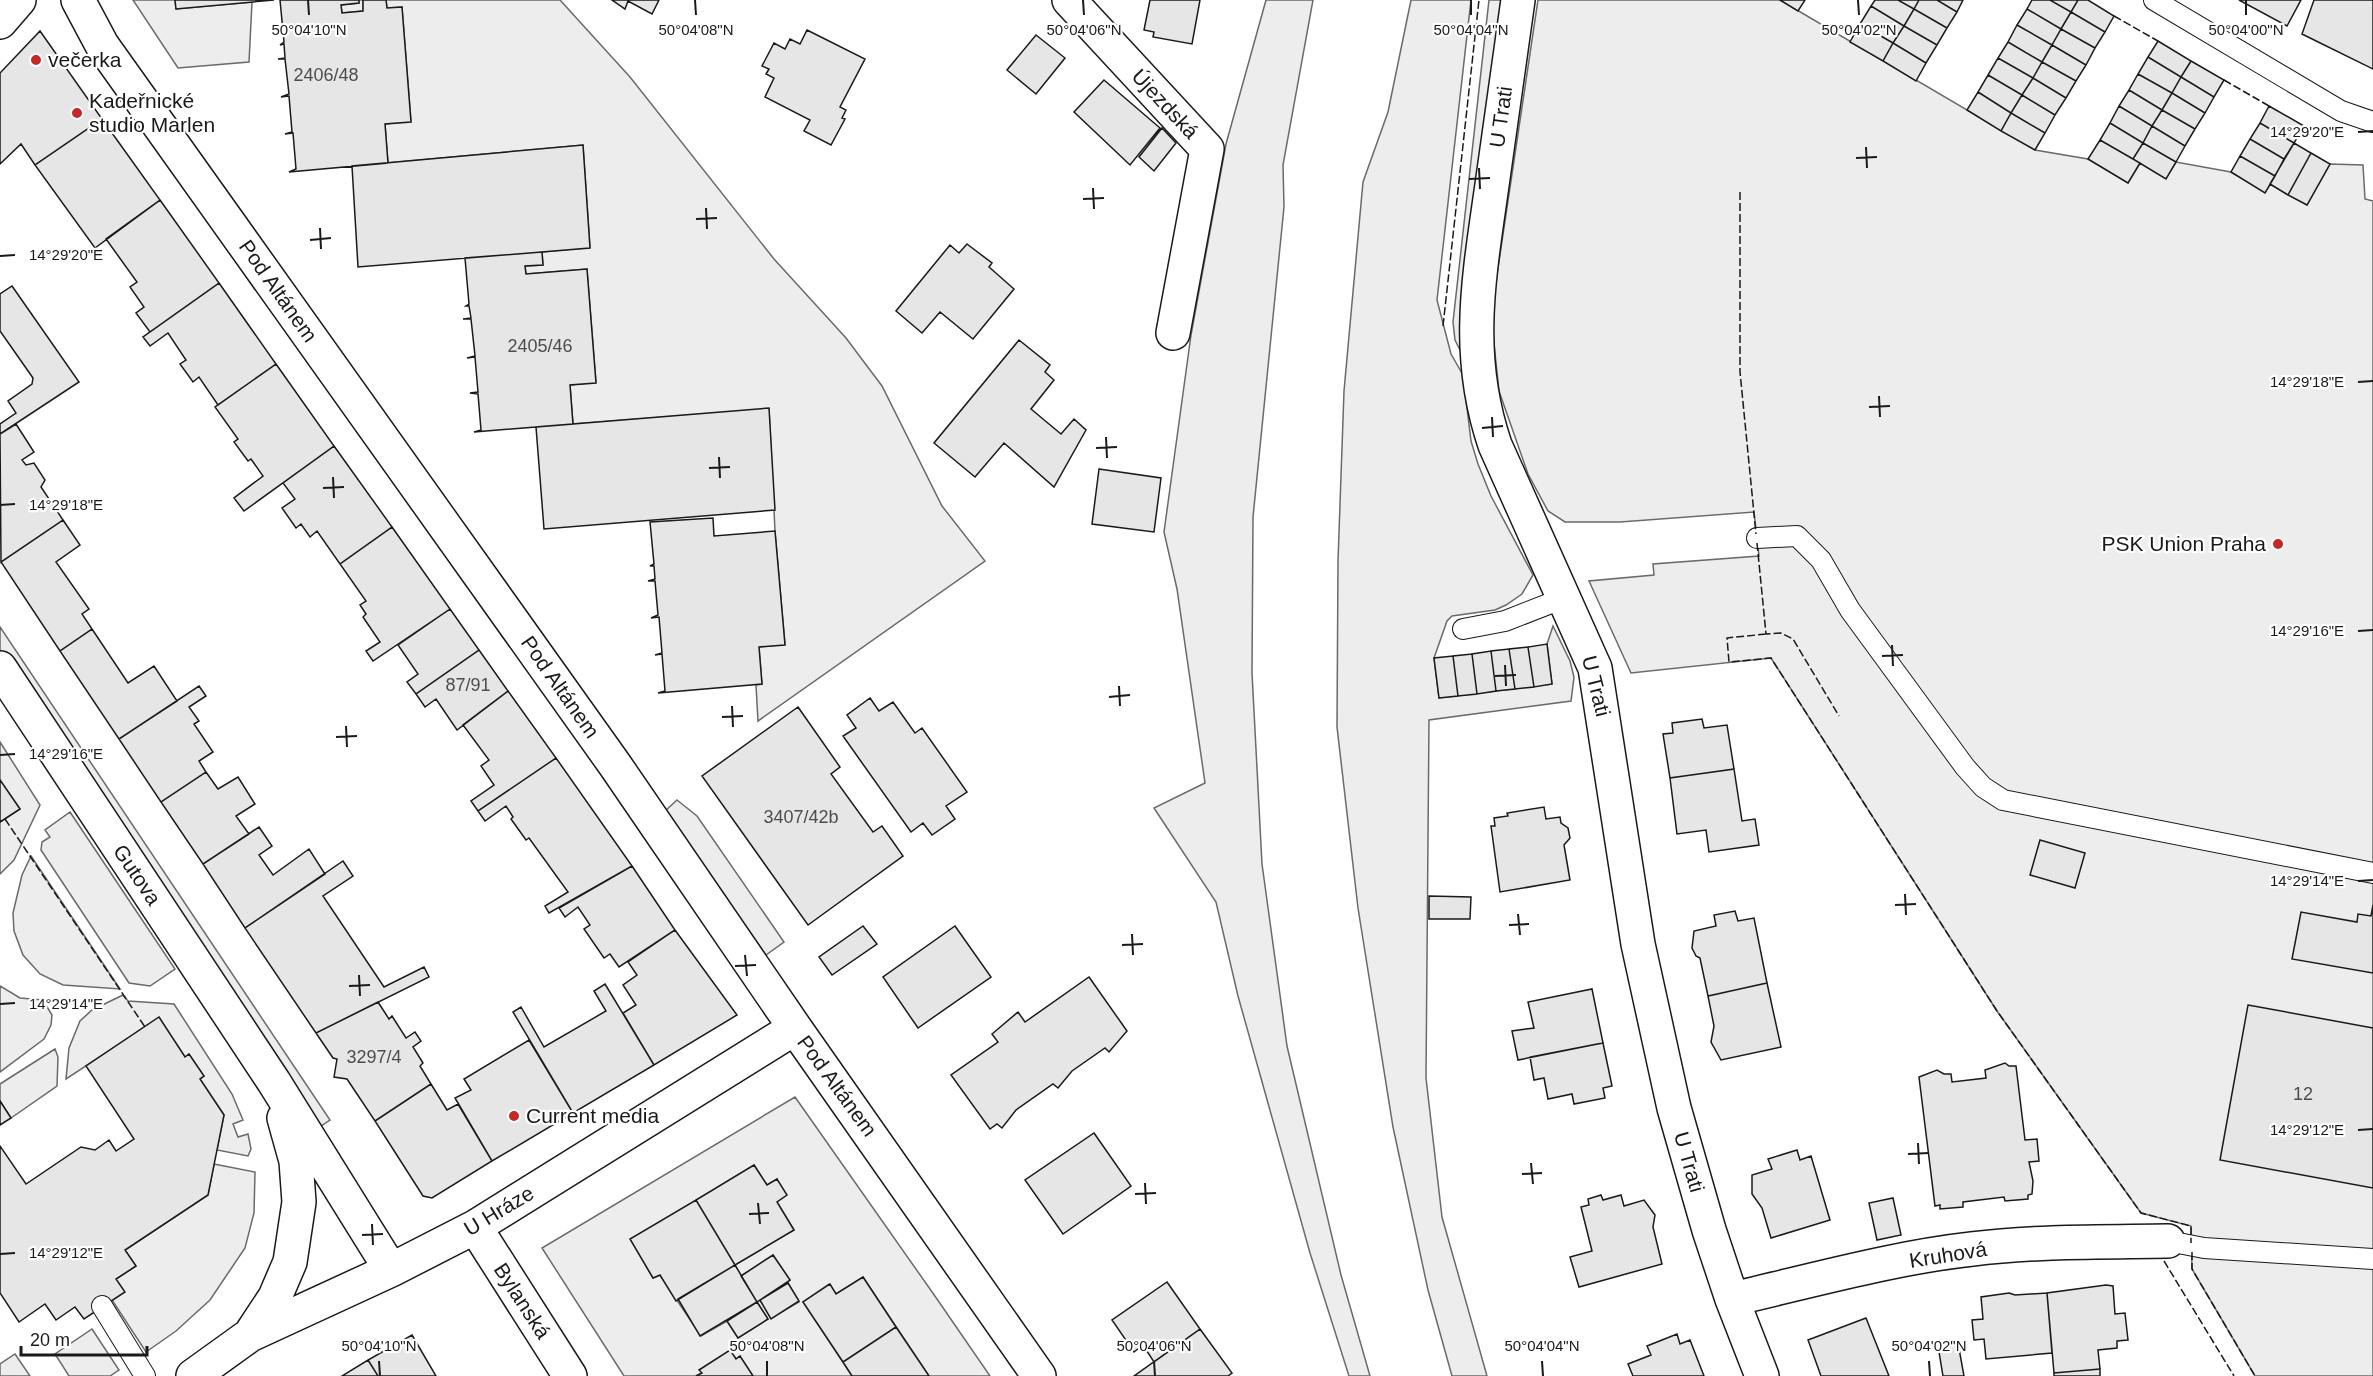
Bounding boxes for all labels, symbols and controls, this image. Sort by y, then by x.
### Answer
text: 50°04'10"N [271,21,347,38]
text: 50°04'08"N [658,21,734,38]
text: 50°04'06"N [1046,21,1122,38]
text: 50°04'04"N [1433,21,1509,38]
text: 50°04'02"N [1821,21,1897,38]
text: 50°04'00"N [2208,21,2284,38]
place label: večerka [48,48,122,71]
marker: večerka [29,53,43,67]
street label: Újezdská [1128,64,1203,143]
house number: 2406/48 [293,65,359,85]
street label: U Trati [1485,85,1516,149]
place label: Kadeřnické studio Marlen [89,89,215,136]
marker: Kadeřnické studio Marlen [70,106,84,120]
text: 14°29'20"E [2270,123,2344,140]
street label: Pod Altánem [235,235,322,346]
text: 14°29'20"E [29,246,103,263]
house number: 2405/46 [507,336,573,356]
text: 14°29'18"E [2270,373,2344,390]
text: 14°29'18"E [29,496,103,513]
place label: PSK Union Praha [2101,532,2266,555]
marker: PSK Union Praha [2271,537,2285,551]
text: 14°29'16"E [2270,622,2344,639]
street label: Pod Altánem [517,631,604,742]
street label: U Trati [1578,653,1615,719]
house number: 87/91 [445,675,491,695]
text: 14°29'16"E [29,745,103,762]
house number: 3407/42b [763,807,839,827]
street label: Gutova [109,840,166,909]
text: 14°29'14"E [2270,872,2344,889]
text: 14°29'14"E [29,995,103,1012]
street label: Pod Altánem [793,1031,882,1141]
house number: 3297/4 [346,1047,402,1067]
house number: 12 [2293,1084,2313,1104]
place label: Current media [526,1104,659,1127]
marker: Current media [507,1109,521,1123]
text: 14°29'12"E [2270,1121,2344,1138]
street label: U Trati [1670,1129,1709,1195]
street label: U Hráze [460,1181,538,1240]
street label: Kruhová [1907,1237,1989,1272]
text: 14°29'12"E [29,1244,103,1261]
street label: Bylanská [490,1259,555,1343]
scale bar [21,1319,147,1357]
text: 20 m [30,1330,70,1350]
text: 50°04'10"N [341,1337,417,1354]
text: 50°04'08"N [729,1337,805,1354]
text: 50°04'06"N [1116,1337,1192,1354]
text: 50°04'04"N [1504,1337,1580,1354]
text: 50°04'02"N [1891,1337,1967,1354]

